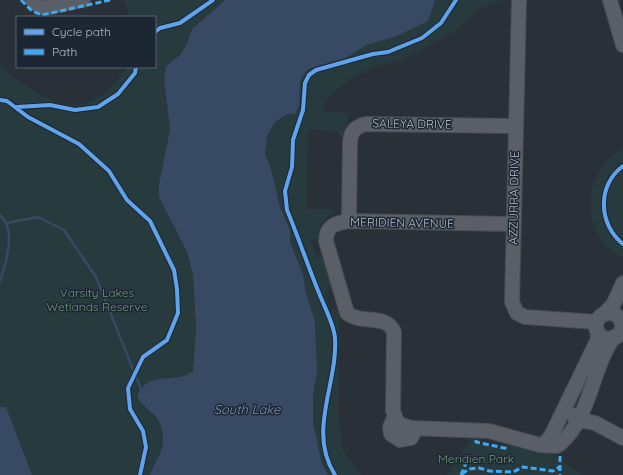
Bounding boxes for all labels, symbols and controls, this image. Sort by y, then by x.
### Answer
legend [16,16,156,68]
text: Cycle path [52,24,111,39]
text: Path [52,44,77,59]
street label: SALEYA DRIVE [372,115,452,132]
street label: AZZURRA DRIVE [505,151,522,245]
street label: MERIDIEN AVENUE [350,214,454,231]
park label: Varsity Lakes Wetlands Reserve [47,285,148,314]
water label: South Lake [214,401,281,417]
park label: Meridien Park [438,451,514,466]

